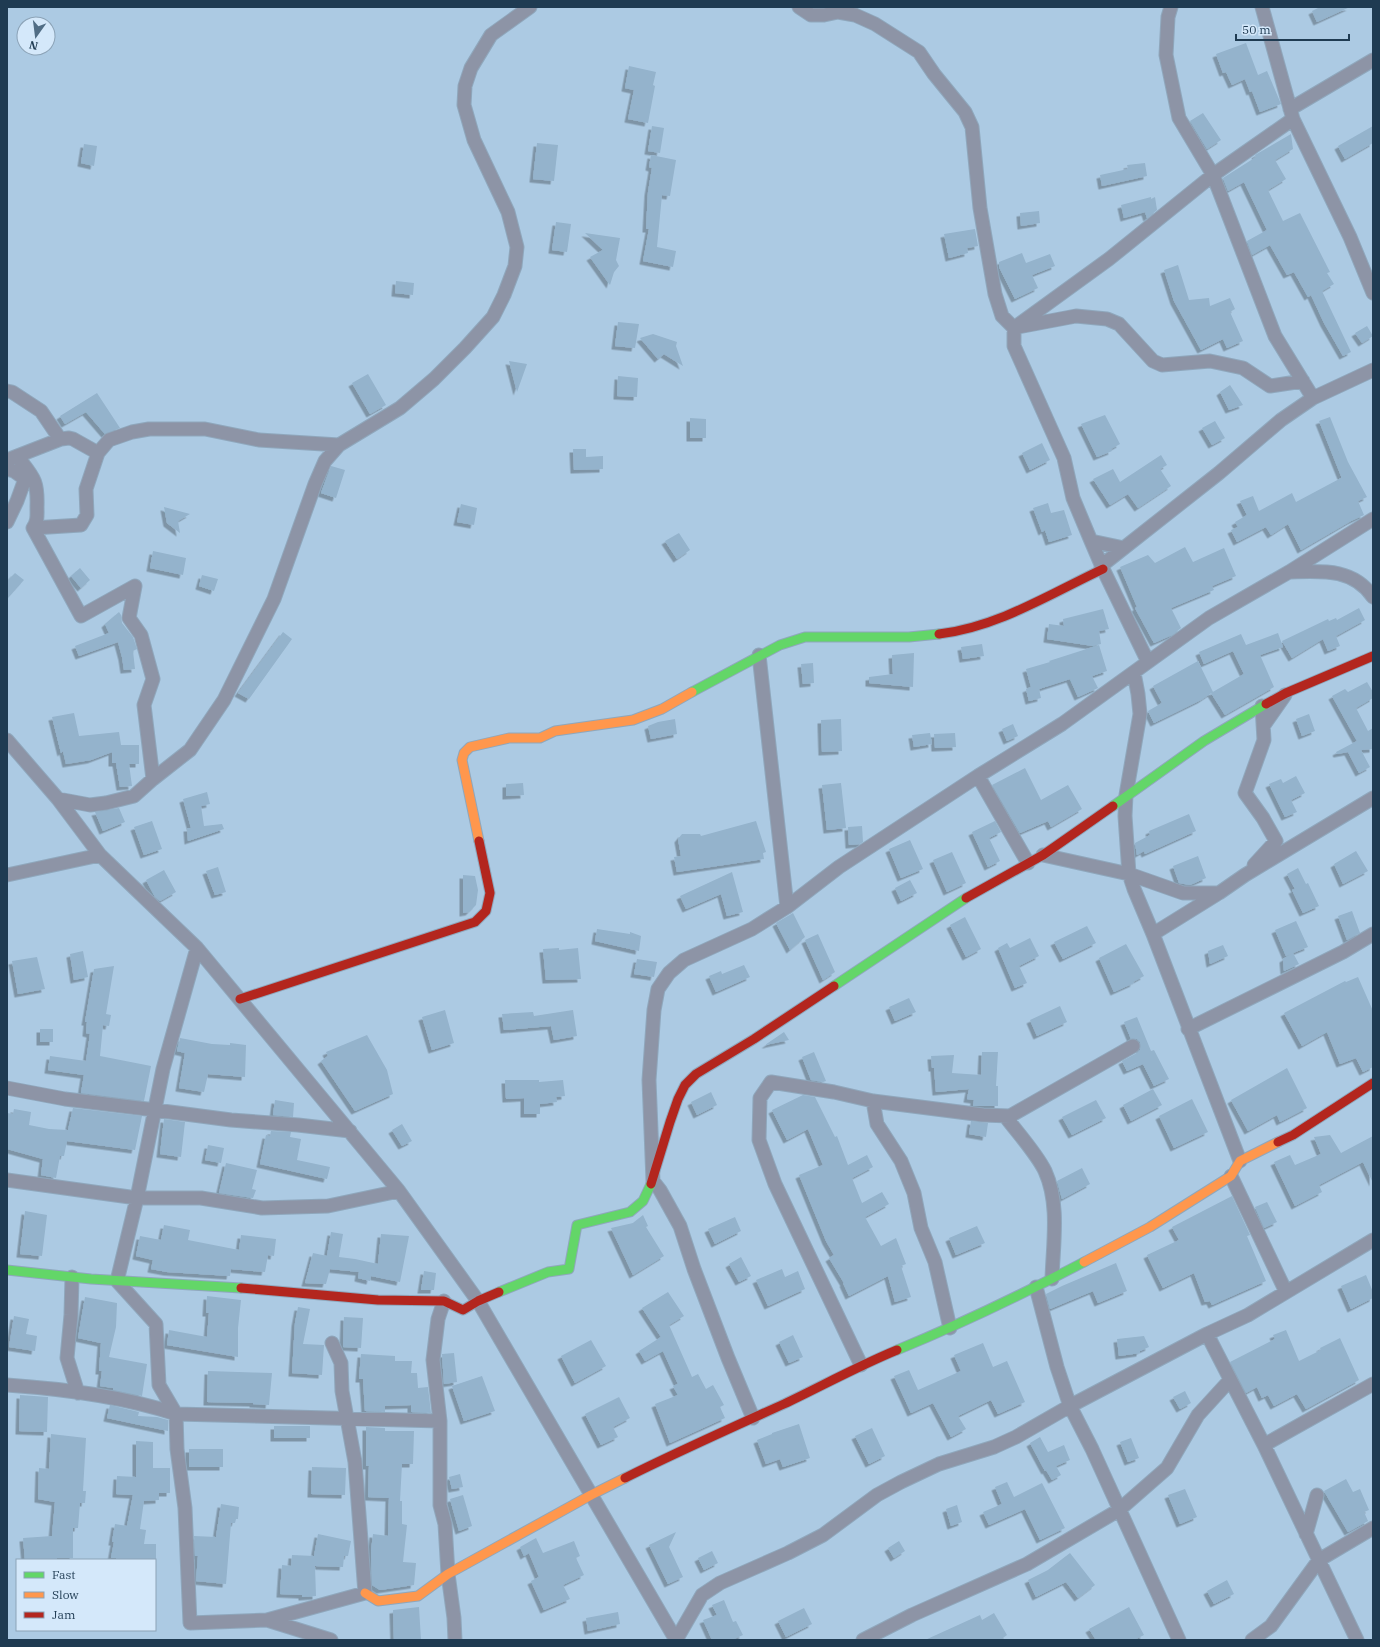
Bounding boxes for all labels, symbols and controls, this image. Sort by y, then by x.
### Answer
north arrow [16,16,56,56]
scale bar [1236,16,1349,42]
text: 50 m [1242,22,1271,37]
text: N [27,38,39,54]
legend [16,1559,156,1631]
text: Fast [52,1567,76,1582]
text: Slow [52,1587,79,1602]
text: Jam [52,1607,76,1622]

